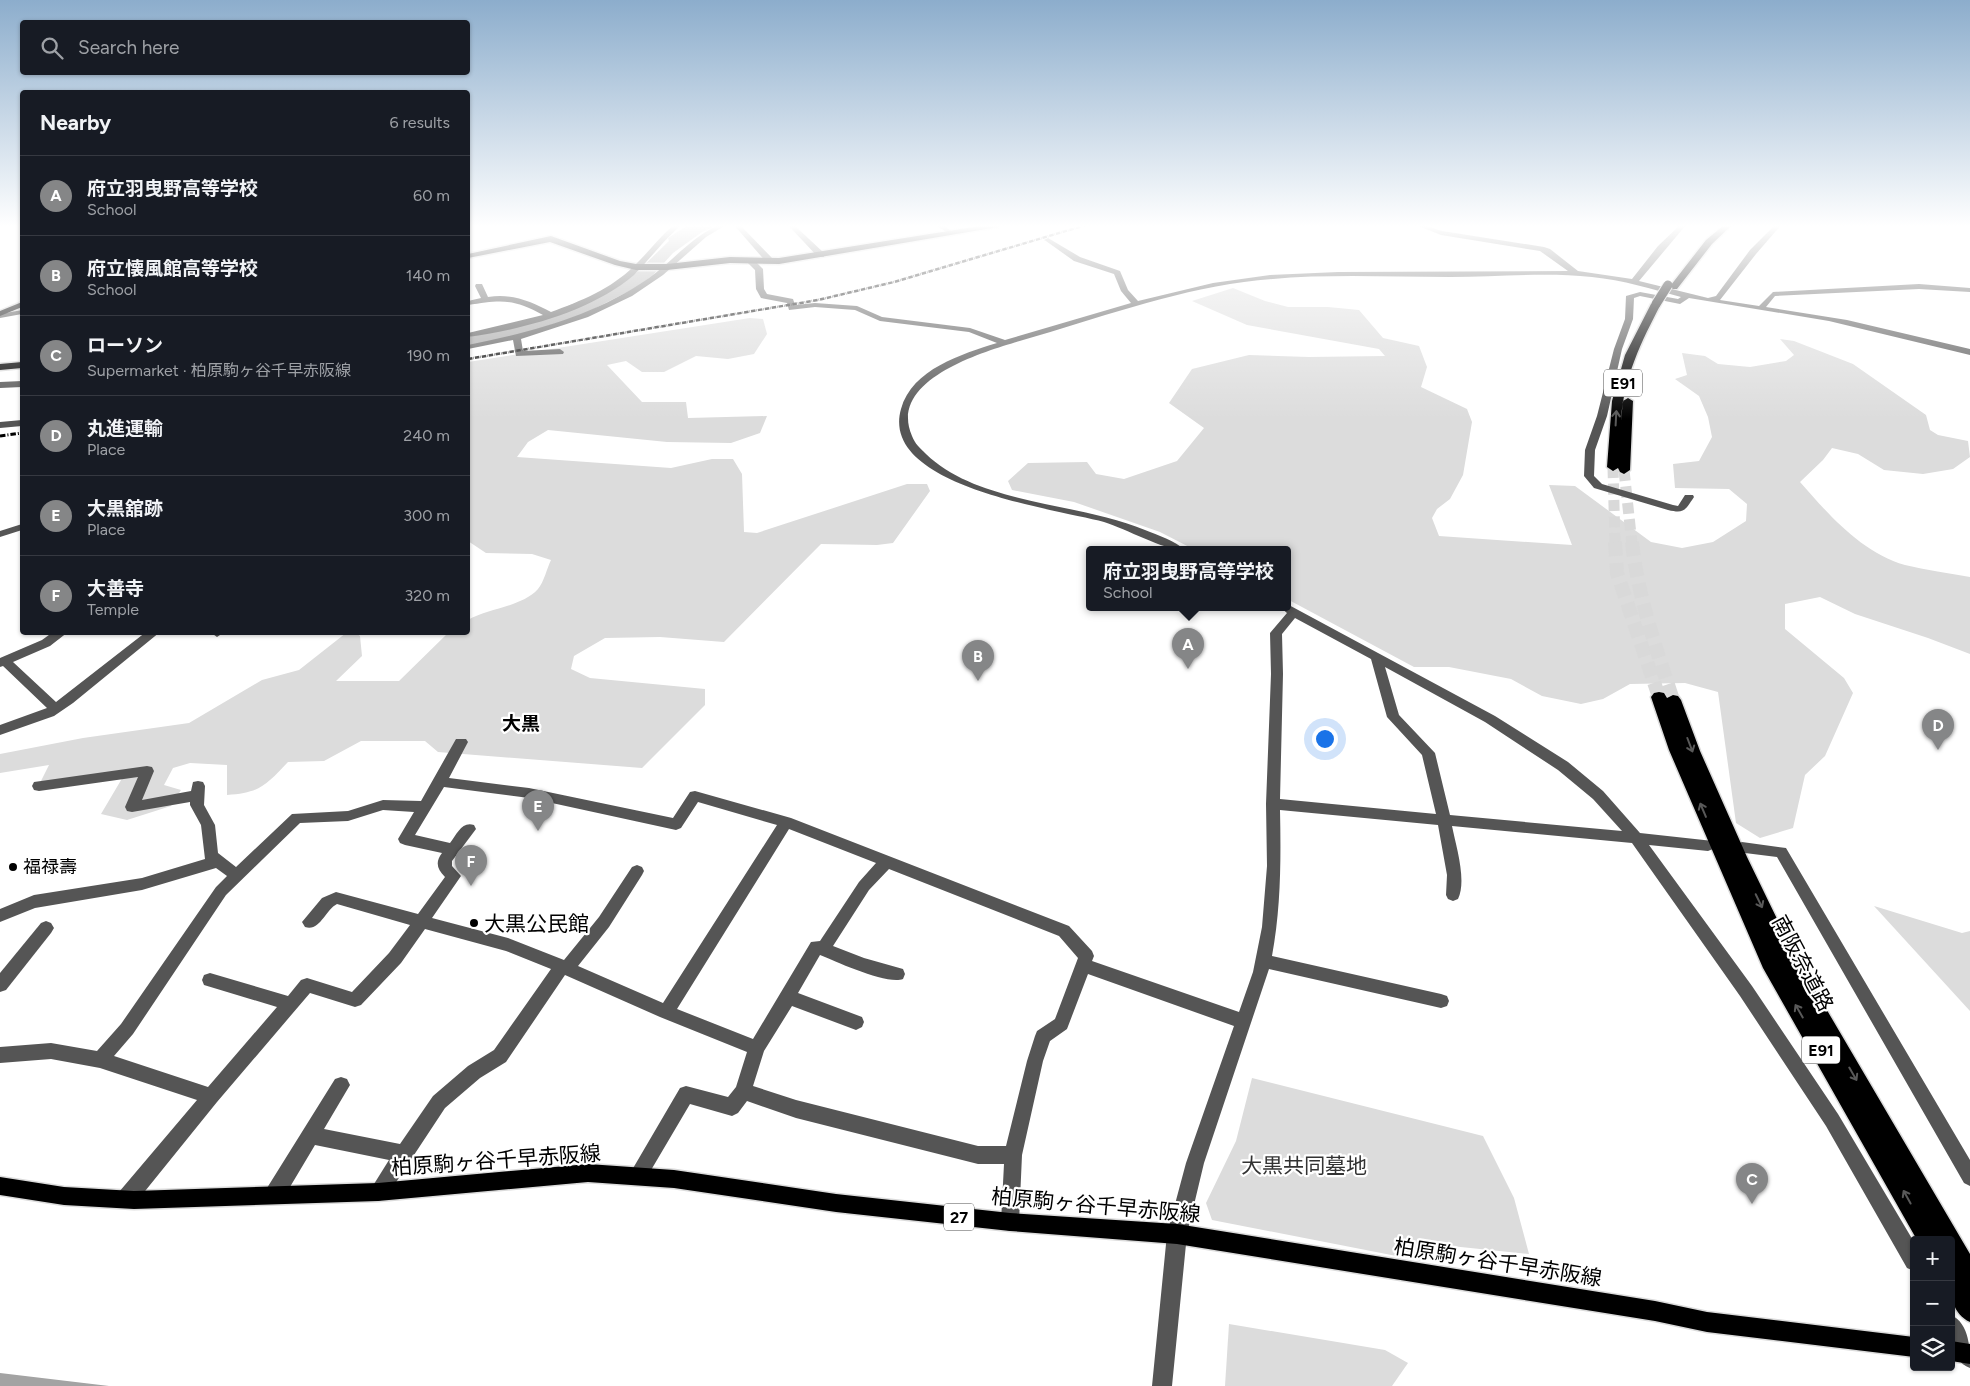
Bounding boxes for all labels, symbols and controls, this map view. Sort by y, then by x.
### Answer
search box [20,20,470,75]
icon: search [38,34,66,62]
text: Search here [78,36,180,59]
text: Nearby [40,110,111,135]
text: 6 results [389,113,450,132]
text: 府立羽曳野高等学校 [87,177,258,200]
text: A [50,186,62,205]
text: 60 m [413,186,450,205]
text: School [87,200,137,219]
text: 府立懐風館高等学校 [87,257,258,280]
text: B [51,266,61,285]
text: 140 m [406,266,450,285]
text: School [87,280,137,299]
text: ローソン [87,334,163,357]
text: C [50,346,62,365]
text: 190 m [407,346,450,365]
text: Supermarket · 柏原駒ヶ谷千早赤阪線 [87,361,351,380]
road number: E91 [1604,369,1642,396]
one-way arrow [1612,411,1621,427]
text: 丸進運輸 [87,417,163,440]
text: D [50,426,62,445]
text: 240 m [403,426,450,445]
text: Place [87,440,125,459]
text: 大黒舘跡 [87,497,163,520]
text: E [51,506,61,525]
text: 300 m [403,506,450,525]
text: Place [87,520,125,539]
popup [1086,546,1291,611]
text: 府立羽曳野高等学校 [1103,560,1274,583]
text: 大善寺 [87,577,144,600]
text: School [1103,583,1152,602]
text: F [52,586,60,605]
text: 320 m [405,586,450,605]
text: Temple [87,600,139,619]
pin: A [1172,628,1204,669]
pin: B [962,640,994,681]
pin: D [1922,709,1954,750]
district label: 大黒 [502,712,540,735]
your location [1312,726,1338,752]
one-way arrow [1686,737,1695,753]
pin: E [522,790,554,831]
one-way arrow [1697,803,1707,818]
pin: F [455,845,487,886]
place label: 福禄壽 [23,856,77,878]
marker: 福禄壽 [7,861,19,873]
one-way arrow [1754,893,1764,908]
place label: 大黒公民館 [484,911,589,936]
street label: 南阪奈道路 [1767,911,1839,1015]
marker: 大黒公民館 [468,917,480,929]
one-way arrow [1793,1005,1803,1019]
road number: E91 [1802,1036,1840,1064]
one-way arrow [1849,1066,1859,1081]
street label: 柏原駒ヶ谷千早赤阪線 [390,1140,602,1180]
park label: 大黒共同墓地 [1241,1153,1367,1178]
pin: C [1736,1163,1768,1204]
street label: 柏原駒ヶ谷千早赤阪線 [990,1183,1202,1227]
one-way arrow [1901,1191,1911,1205]
road number: 27 [944,1204,974,1230]
street label: 柏原駒ヶ谷千早赤阪線 [1392,1233,1604,1291]
map controls [1910,1236,1955,1371]
button: + [1910,1236,1955,1281]
button: − [1910,1281,1955,1326]
button: layers [1910,1326,1955,1371]

